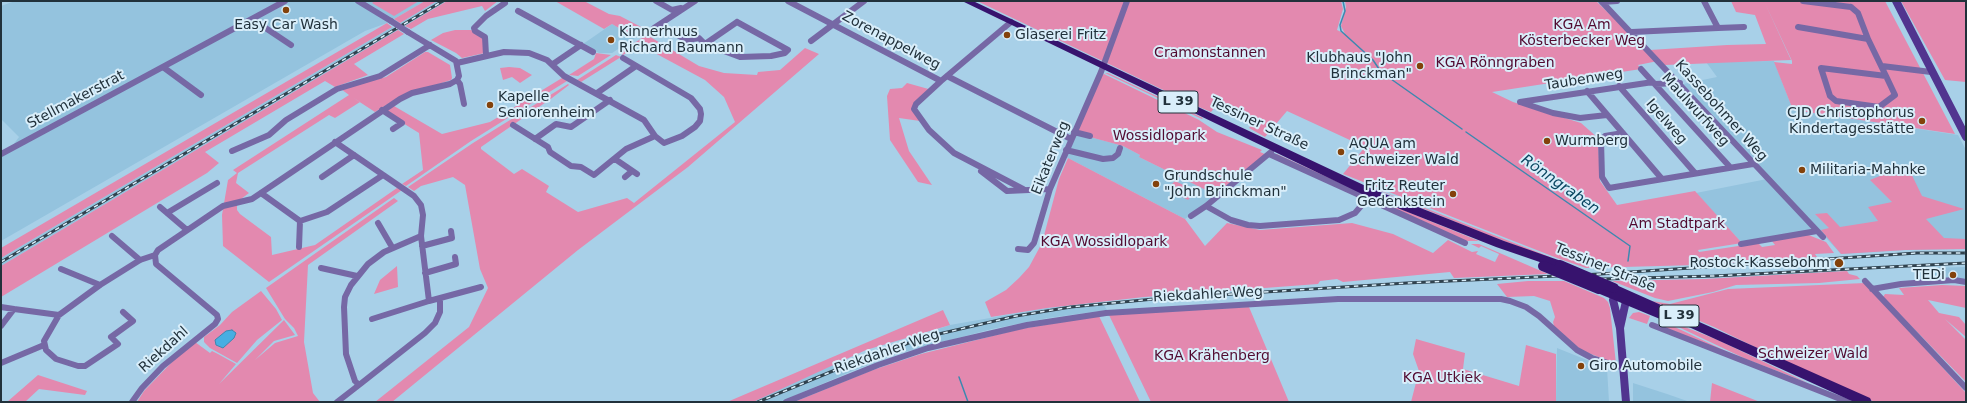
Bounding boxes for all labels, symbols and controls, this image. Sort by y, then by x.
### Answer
marker: Easy Car Wash [281,5,291,15]
street label: Zorenappelweg [839,8,943,74]
place label: Easy Car Wash [234,17,338,33]
park label: KGA Am Kösterbecker Weg [1519,17,1645,50]
place label: Kinnerhuus Richard Baumann [619,24,744,56]
place label: Glaserei Fritz [1015,27,1106,43]
marker: Glaserei Fritz [1002,30,1012,40]
marker: Kinnerhuus Richard Baumann [606,35,616,45]
park label: Cramonstannen [1154,45,1266,61]
place label: Klubhaus "John Brinckman" [1306,50,1412,82]
park label: KGA Rönngraben [1435,55,1555,71]
street label: Kassebohmer Weg [1671,57,1771,165]
marker: Klubhaus "John Brinckman" [1415,61,1425,71]
street label: Taubenweg [1544,66,1624,94]
street label: Stellmakerstrat [25,67,127,133]
street label: Maulwurfweg [1658,70,1732,150]
place label: Kapelle Seniorenheim [498,89,595,122]
road number: L 39 [1158,91,1198,113]
street label: Tessiner Straße [1207,94,1311,154]
street label: Igelweg [1642,96,1690,148]
marker: Kapelle Seniorenheim [485,100,495,110]
place label: CJD Christophorus Kindertagesstätte [1787,105,1914,138]
marker: CJD Christophorus Kindertagesstätte [1917,116,1927,126]
street label: Eikaterweg [1029,119,1073,197]
park label: Wossidlopark [1113,128,1205,144]
place label: Wurmberg [1555,133,1628,149]
place label: AQUA am Schweizer Wald [1349,136,1459,168]
marker: Wurmberg [1542,136,1552,146]
marker: AQUA am Schweizer Wald [1336,147,1346,157]
water label: Rönngraben [1517,151,1603,219]
place label: Militaria-Mahnke [1810,162,1926,178]
marker: Militaria-Mahnke [1797,165,1807,175]
place label: Grundschule "John Brinckman" [1164,168,1287,200]
place label: Fritz Reuter Gedenkstein [1357,178,1445,210]
marker: Grundschule "John Brinckman" [1151,179,1161,189]
marker: Fritz Reuter Gedenkstein [1448,189,1458,199]
park label: Am Stadtpark [1629,216,1725,232]
park label: KGA Wossidlopark [1041,234,1167,250]
street label: Tessiner Straße [1552,240,1658,296]
place label: Rostock-Kassebohm [1689,255,1830,271]
marker: Rostock-Kassebohm [1833,257,1845,269]
place label: TEDi [1913,267,1945,283]
marker: TEDi [1948,270,1958,280]
street label: Riekdahler Weg [1153,284,1263,306]
road number: L 39 [1659,305,1699,327]
street label: Riekdahl [136,323,192,377]
street label: Riekdahler Weg [832,326,942,378]
park label: Schweizer Wald [1758,346,1868,362]
park label: KGA Krähenberg [1154,348,1270,364]
place label: Giro Automobile [1589,358,1702,374]
marker: Giro Automobile [1576,361,1586,371]
park label: KGA Utkiek [1403,370,1481,386]

